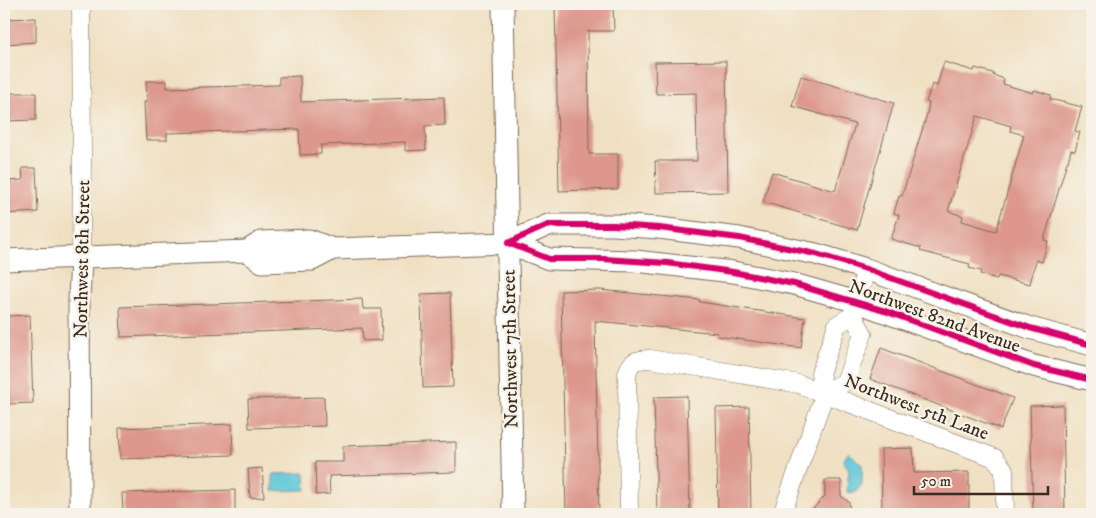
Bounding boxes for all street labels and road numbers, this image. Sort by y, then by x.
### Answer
street label: Northwest 8th Street [70,180,95,338]
street label: Northwest 7th Street [498,269,523,429]
street label: Northwest 82nd Avenue [846,275,1024,358]
street label: Northwest 5th Lane [841,369,992,446]

